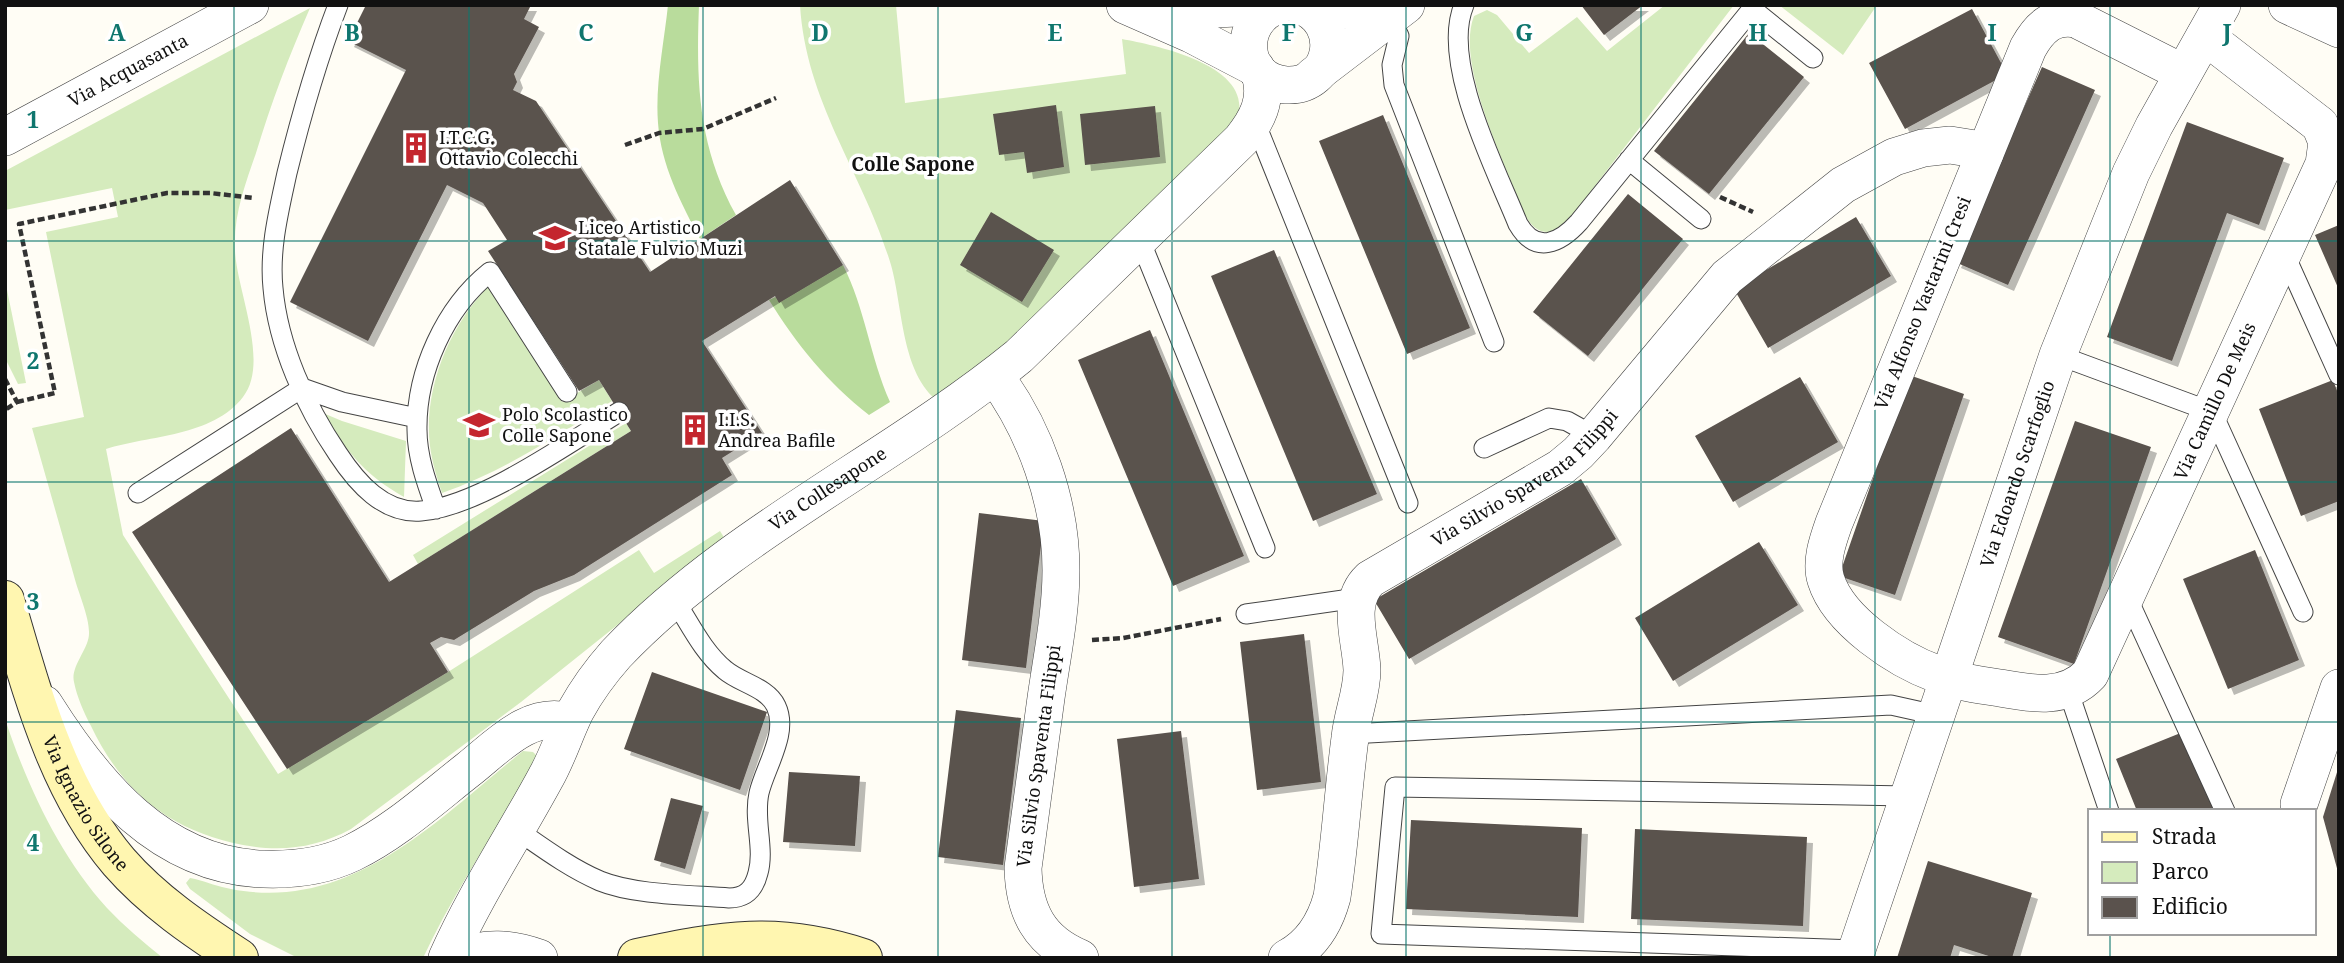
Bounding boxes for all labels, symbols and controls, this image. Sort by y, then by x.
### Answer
text: B [344,16,360,48]
text: C [578,16,594,48]
text: D [811,16,829,48]
text: E [1047,16,1063,48]
text: F [1282,16,1296,48]
text: G [1515,16,1533,48]
text: H [1749,16,1768,48]
text: I [1987,16,1997,48]
text: J [2221,16,2232,48]
street label: Via Acquasanta [64,31,192,113]
text: 1 [27,103,40,135]
place label: I.T.C.G. Ottavio Colecchi [439,125,578,170]
building icon: I.T.C.G. Ottavio Colecchi [399,131,433,165]
district label: Colle Sapone [851,151,975,177]
street label: Via Alfonso Vastarini Cresi [1868,192,1976,413]
place label: Liceo Artistico Statale Fulvio Muzi [578,215,743,260]
school or university icon: Liceo Artistico Statale Fulvio Muzi [538,221,572,255]
street label: Via Camillo De Meis [2168,318,2261,483]
text: 2 [27,344,40,376]
street label: Via Edoardo Scarfoglio [1974,377,2060,570]
place label: Polo Scolastico Colle Sapone [502,402,628,447]
street label: Via Silvio Spaventa Filippi [1427,404,1623,552]
place label: I.I.S. Andrea Bafile [718,407,835,452]
school or university icon: Polo Scolastico Colle Sapone [462,408,496,442]
building icon: I.I.S. Andrea Bafile [678,413,712,447]
street label: Via Collesapone [764,441,891,536]
text: 3 [27,585,40,617]
street label: Via Silvio Spaventa Filippi [1011,643,1066,869]
street label: Via Ignazio Silone [38,732,135,876]
legend [2088,809,2316,935]
text: Strada [2152,822,2217,850]
text: 4 [27,826,40,858]
text: Parco [2152,857,2209,885]
text: Edificio [2152,892,2228,920]

